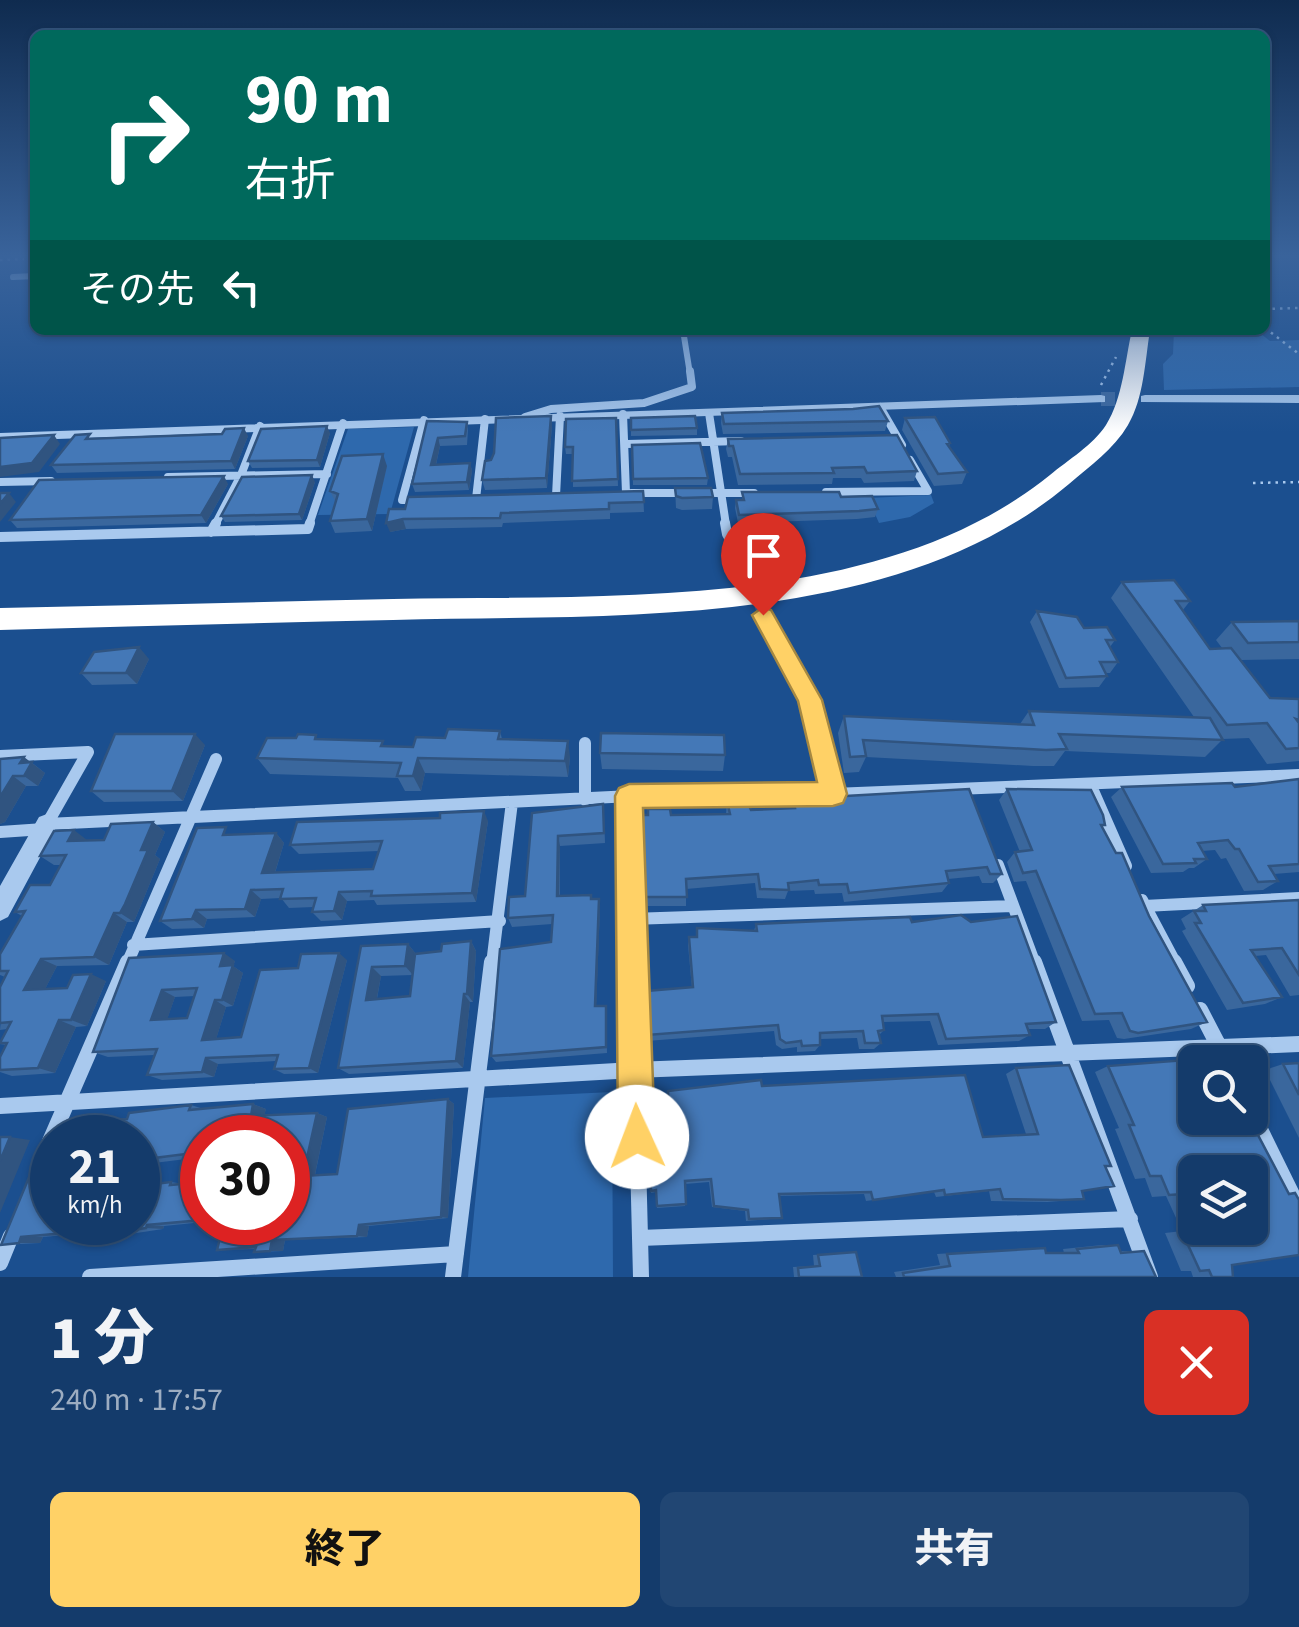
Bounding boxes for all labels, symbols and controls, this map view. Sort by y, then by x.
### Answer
text: 90 m [245,50,393,150]
icon: right [80,70,210,200]
text: 右折 [245,149,335,213]
icon: left [214,260,269,315]
text: その先 [80,263,194,317]
pin [721,513,806,616]
icon: arrive [736,528,791,583]
map controls [1178,1045,1268,1245]
button: search [1178,1045,1268,1135]
position arrow [585,1085,689,1189]
speed limit sign: 30 [180,1115,310,1245]
text: 21 [69,1132,121,1203]
button: layers [1178,1155,1268,1245]
text: km/h [67,1187,123,1223]
text: 1 分 [50,1297,154,1382]
button: close [1144,1310,1249,1415]
text: 240 m · 17:57 [50,1377,223,1423]
button: 終了 [50,1492,640,1607]
button: 共有 [660,1492,1249,1607]

